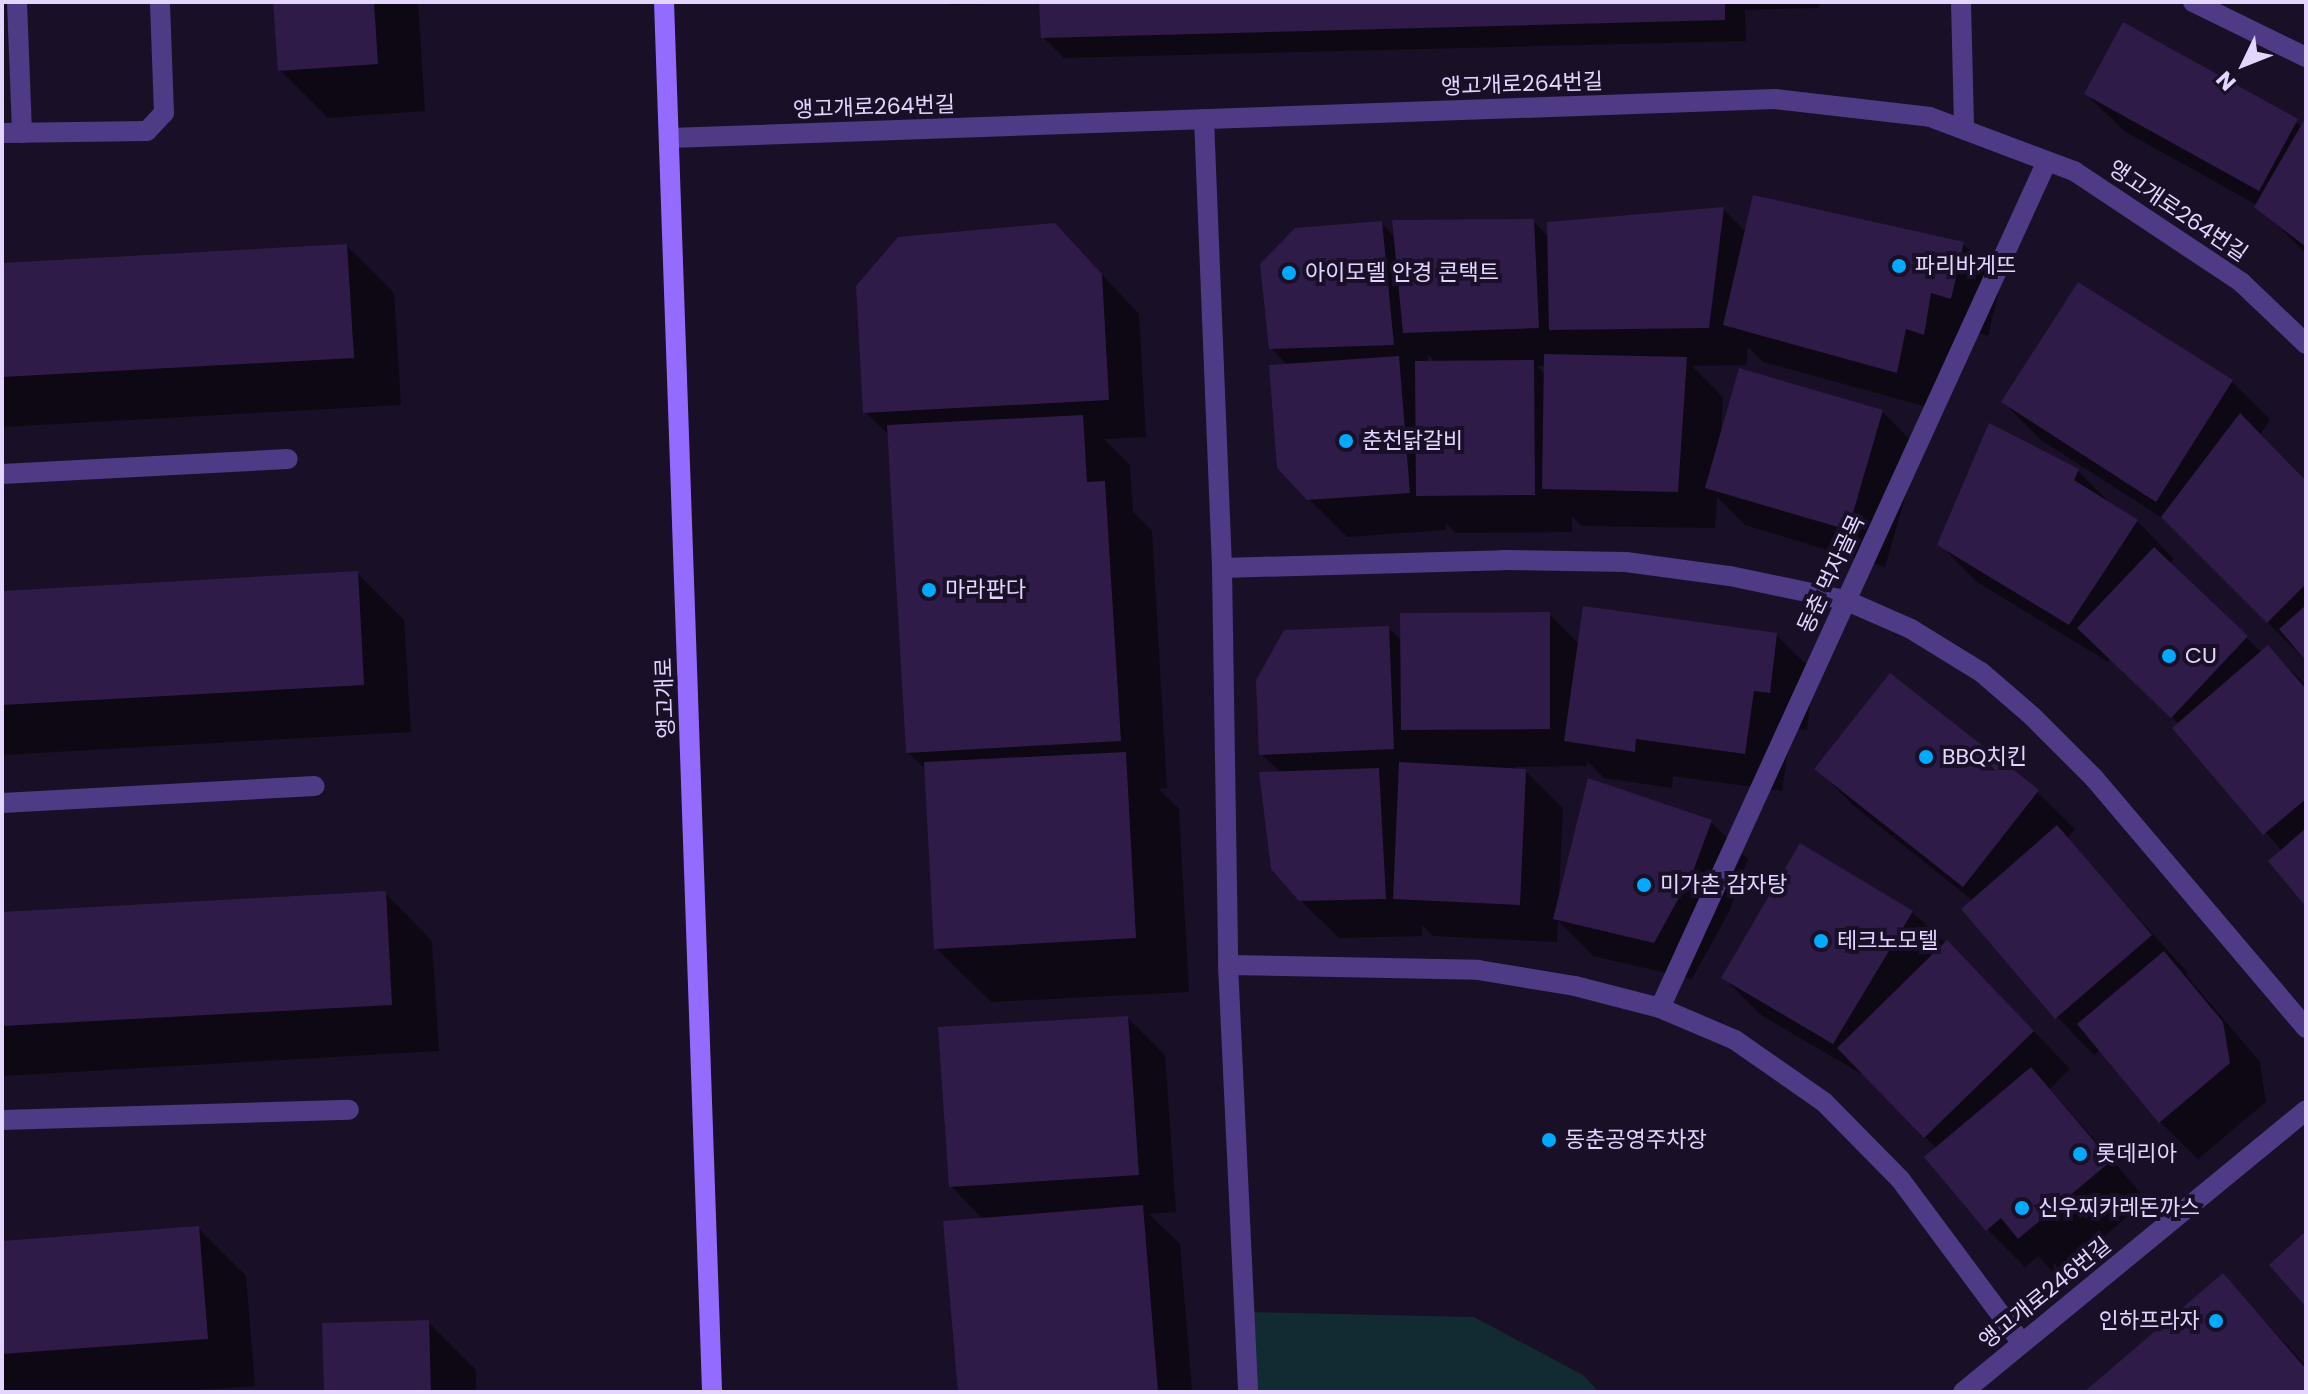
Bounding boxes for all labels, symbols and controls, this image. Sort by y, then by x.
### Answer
north arrow [2204,24,2284,104]
text: N [2209,64,2243,97]
street label: 앵고개로264번길 [1441,68,1603,100]
street label: 앵고개로264번길 [793,91,955,123]
street label: 앵고개로264번길 [2104,155,2252,267]
place label: 파리바게뜨 [1915,253,2016,279]
marker: 파리바게뜨 [1890,257,1908,275]
place label: 아이모델 안경 콘택트 [1305,260,1499,286]
marker: 아이모델 안경 콘택트 [1280,264,1298,282]
place label: 춘천닭갈비 [1362,428,1463,454]
marker: 춘천닭갈비 [1337,432,1355,450]
street label: 동춘 먹자골목 [1792,511,1870,637]
place label: 마라판다 [945,577,1026,603]
marker: 마라판다 [920,581,938,599]
place label: CU [2185,643,2217,669]
marker: CU [2160,647,2178,665]
street label: 앵고개로 [650,657,680,739]
place label: BBQ치킨 [1942,744,2027,770]
marker: BBQ치킨 [1917,748,1935,766]
place label: 미가촌 감자탕 [1660,872,1787,898]
marker: 미가촌 감자탕 [1635,876,1653,894]
place label: 테크노모텔 [1837,928,1938,954]
marker: 테크노모텔 [1812,932,1830,950]
place label: 동춘공영주차장 [1565,1127,1707,1153]
marker: 동춘공영주차장 [1540,1131,1558,1149]
place label: 롯데리아 [2096,1141,2177,1167]
marker: 롯데리아 [2071,1145,2089,1163]
place label: 신우찌카레돈까스 [2038,1195,2200,1221]
marker: 신우찌카레돈까스 [2013,1199,2031,1217]
street label: 앵고개로246번길 [1974,1232,2116,1354]
place label: 인하프라자 [2099,1308,2200,1334]
marker: 인하프라자 [2207,1312,2225,1330]

